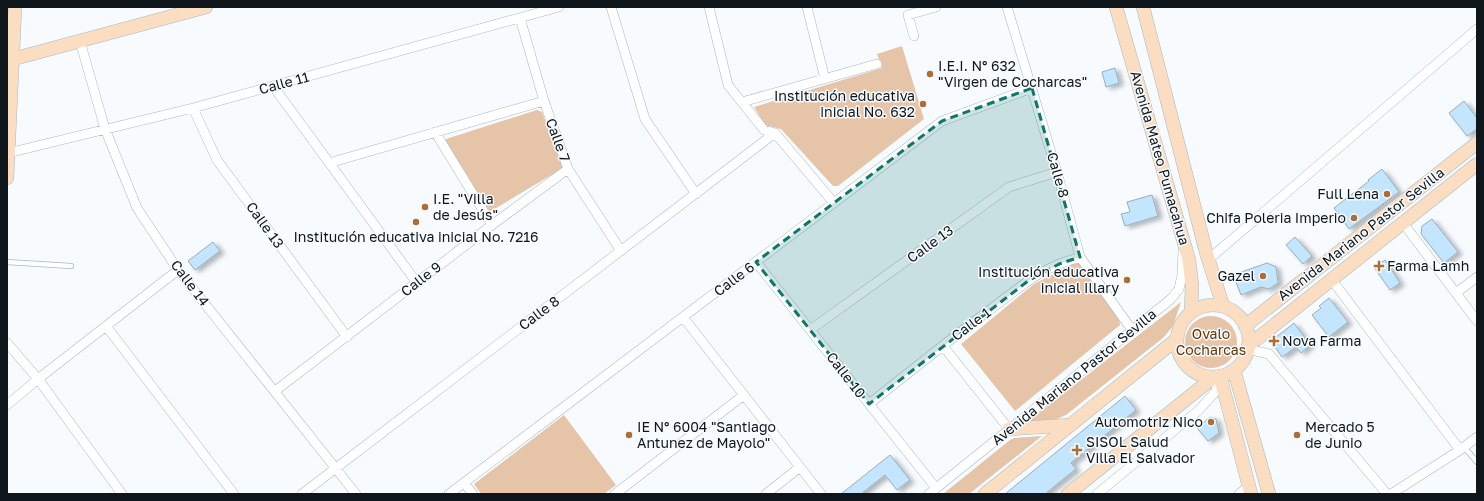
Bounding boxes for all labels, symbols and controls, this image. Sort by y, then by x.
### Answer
place label: I.E.I. N° 632 "Virgen de Cocharcas" [938,57,1087,90]
street label: Calle 11 [257,68,311,97]
marker: I.E.I. N° 632 "Virgen de Cocharcas" [925,69,935,79]
street label: Avenida Mateo Pumacahua [1127,69,1194,247]
place label: Institución educativa inicial No. 632 [774,87,915,120]
marker: Institución educativa inicial No. 632 [918,99,928,109]
street label: Calle 7 [543,116,574,164]
street label: Calle 8 [1044,150,1073,200]
street label: Avenida Mariano Pastor Sevilla [1274,163,1447,304]
place label: Full Lena [1317,185,1379,202]
marker: Full Lena [1382,189,1392,199]
place label: I.E. "Villa de Jesús" [433,190,498,223]
street label: Calle 13 [243,198,288,251]
marker: I.E. "Villa de Jesús" [420,202,430,212]
place label: Chifa Poleria Imperio [1206,209,1346,226]
marker: Chifa Poleria Imperio [1349,213,1359,223]
marker: Institución educativa inicial No. 7216 [411,217,421,227]
street label: Calle 13 [903,221,956,266]
place label: Institución educativa inicial No. 7216 [293,228,539,245]
street label: Calle 14 [168,256,213,309]
place label: Farma Lamh [1387,257,1469,274]
street label: Calle 9 [397,258,444,300]
street label: Calle 6 [710,258,757,299]
marker: Farma Lamh [1374,261,1384,271]
place label: Institución educativa inicial Illary [978,263,1119,296]
place label: Gazel [1217,267,1255,284]
marker: Gazel [1258,271,1268,281]
marker: Institución educativa inicial Illary [1122,275,1132,285]
street label: Calle 8 [515,292,562,333]
street label: Calle 1 [948,303,994,344]
street label: Avenida Mariano Pastor Sevilla [988,305,1159,448]
park label: Ovalo Cocharcas [1176,325,1246,358]
place label: Nova Farma [1282,332,1361,349]
marker: Nova Farma [1269,336,1279,346]
street label: Calle 10 [823,348,870,401]
place label: Automotriz Nico [1095,413,1203,430]
marker: Automotriz Nico [1206,417,1216,427]
place label: IE N° 6004 "Santiago Antunez de Mayolo" [637,418,776,451]
place label: Mercado 5 de Junio [1305,418,1375,451]
marker: IE N° 6004 "Santiago Antunez de Mayolo" [624,430,634,440]
marker: Mercado 5 de Junio [1292,430,1302,440]
place label: SISOL Salud Villa El Salvador [1086,433,1195,466]
marker: SISOL Salud Villa El Salvador [1071,444,1083,456]

